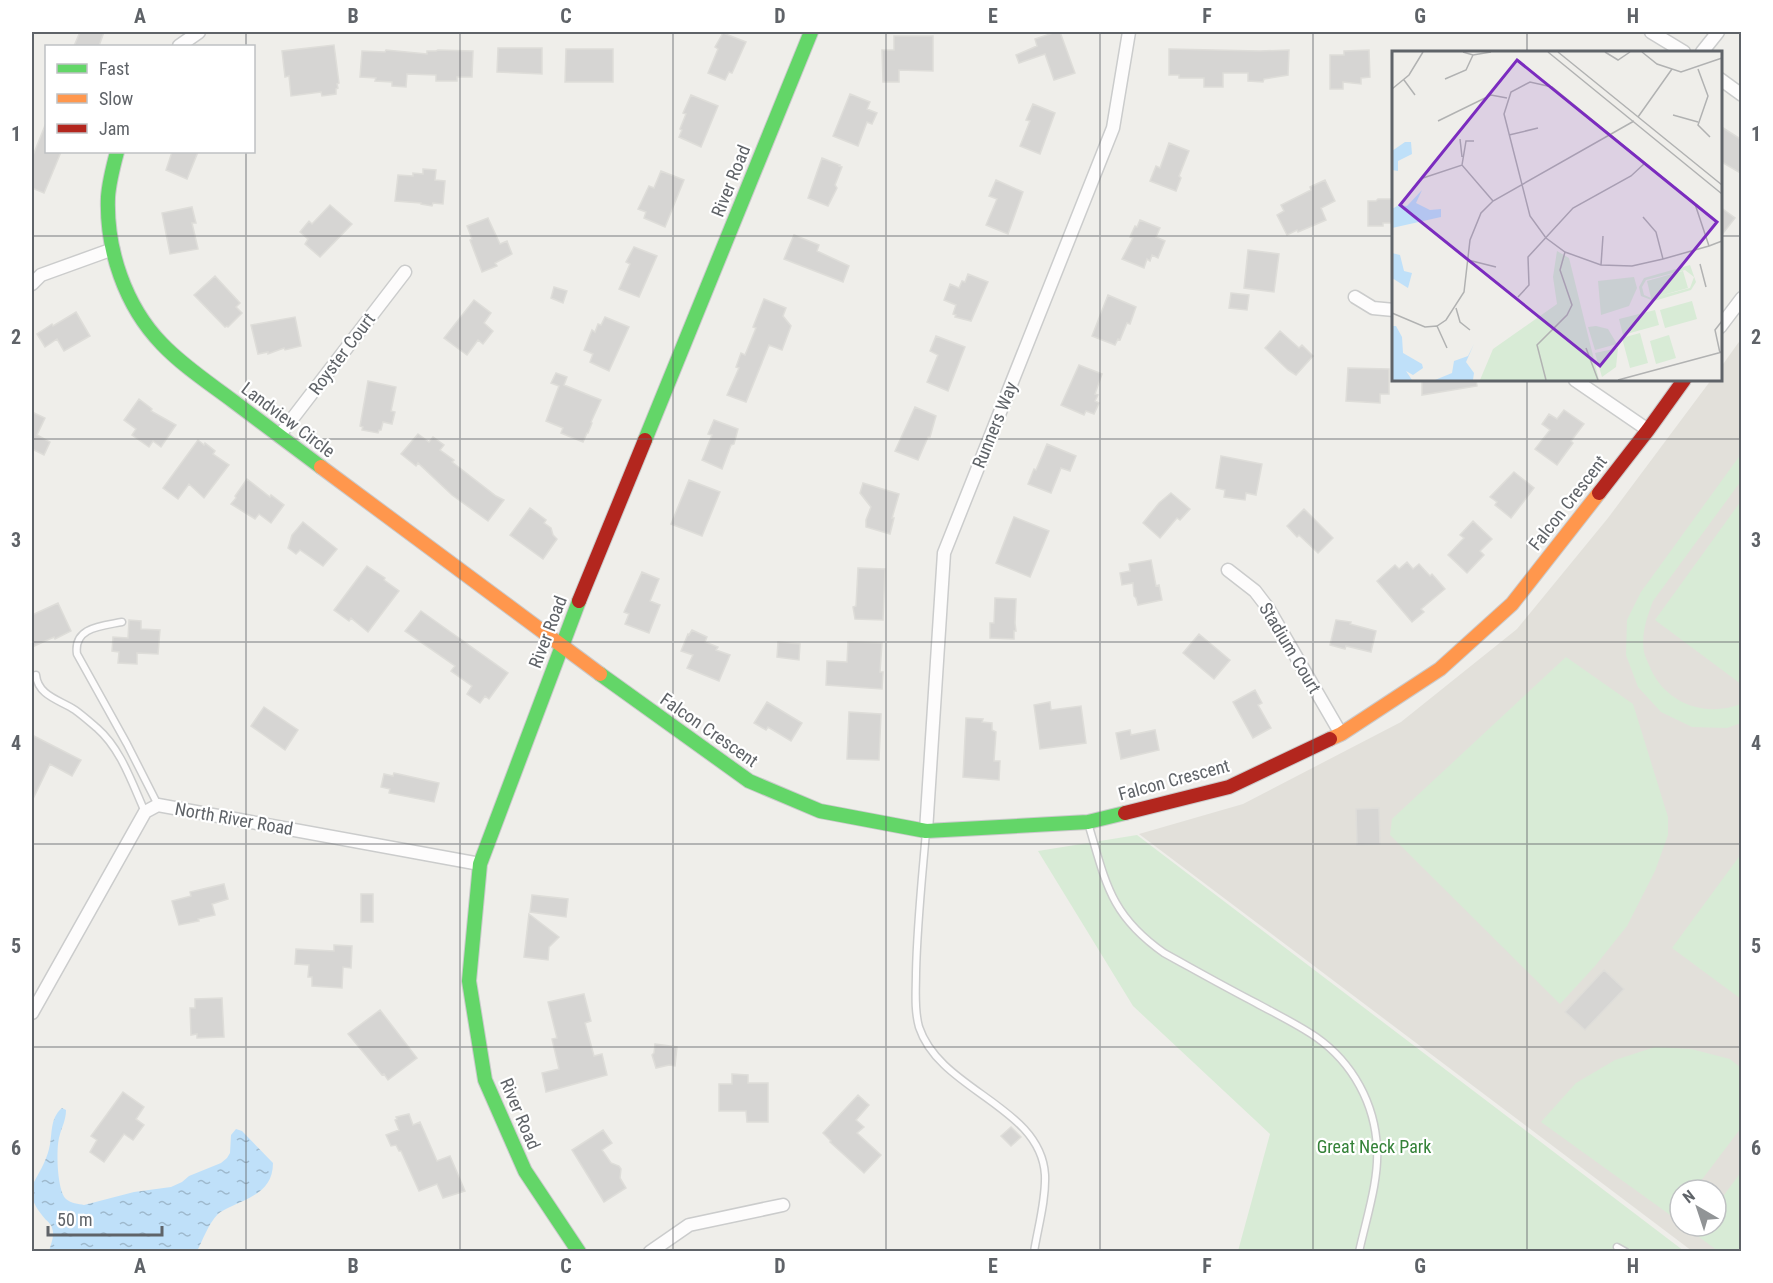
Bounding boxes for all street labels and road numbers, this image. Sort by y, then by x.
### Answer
street label: River Road [707,142,754,220]
street label: Royster Court [304,309,379,399]
street label: Landview Circle [237,378,339,462]
street label: Runners Way [968,378,1022,471]
street label: Falcon Crescent [1524,451,1611,554]
street label: River Road [524,593,571,671]
street label: Stadium Court [1255,599,1326,697]
street label: Falcon Crescent [656,688,762,771]
street label: Falcon Crescent [1116,755,1232,804]
street label: North River Road [173,798,295,839]
street label: River Road [496,1075,545,1153]

